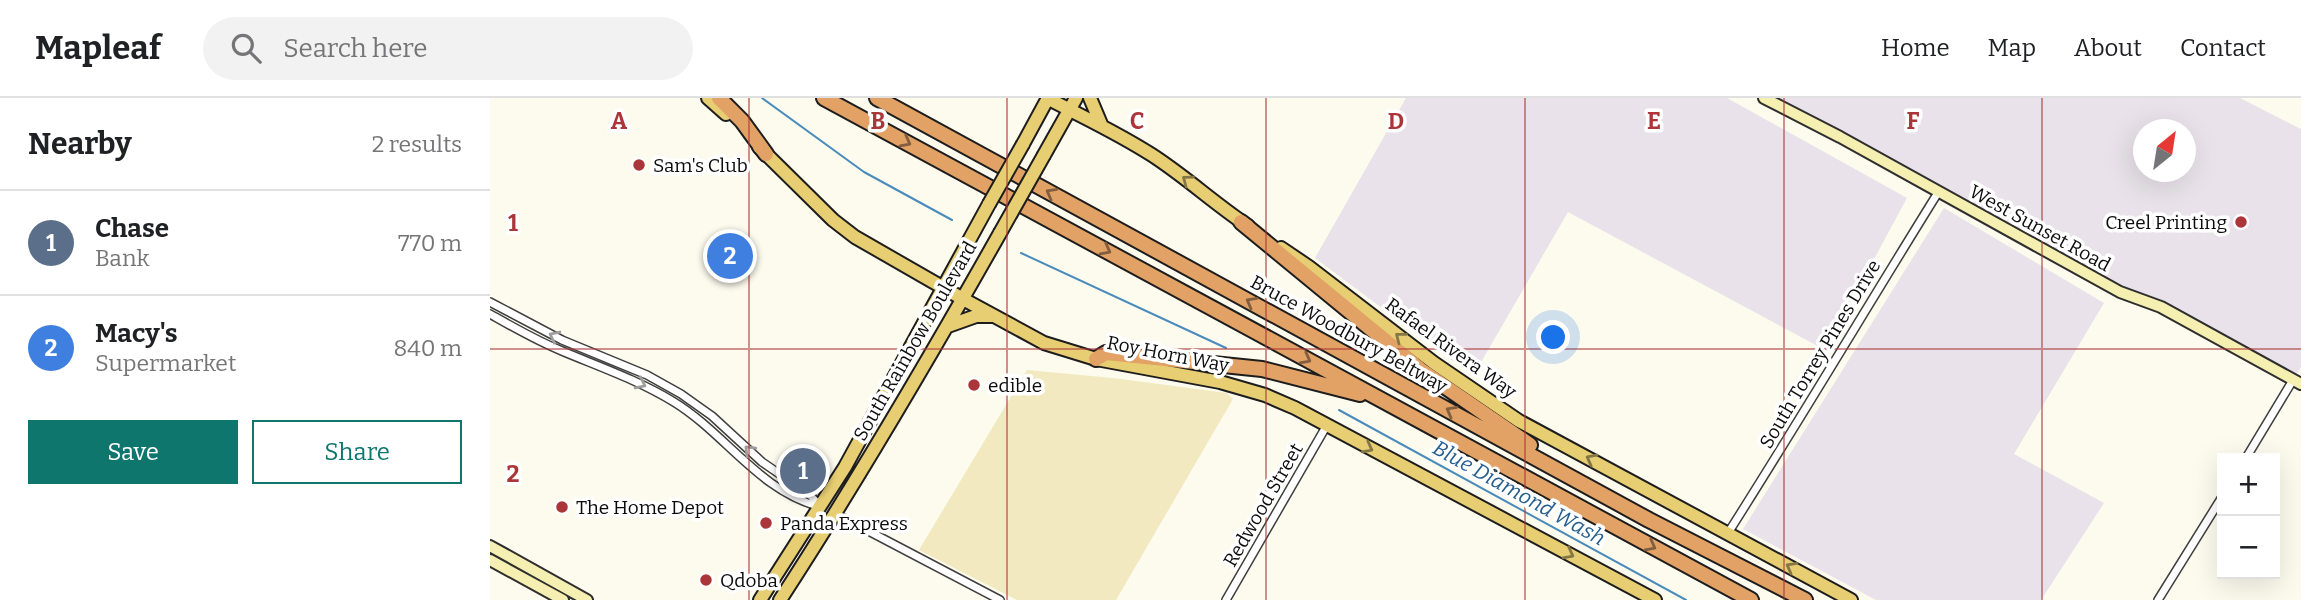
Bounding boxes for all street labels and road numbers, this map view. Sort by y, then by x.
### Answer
street label: West Sunset Road [1965,180,2115,276]
street label: South Rainbow Boulevard [848,237,982,445]
street label: South Torrey Pines Drive [1754,255,1886,453]
street label: Bruce Woodbury Beltway [1247,270,1452,398]
street label: Rafael Rivera Way [1381,293,1522,404]
street label: Roy Horn Way [1105,331,1232,377]
street label: Redwood Street [1218,439,1308,571]

